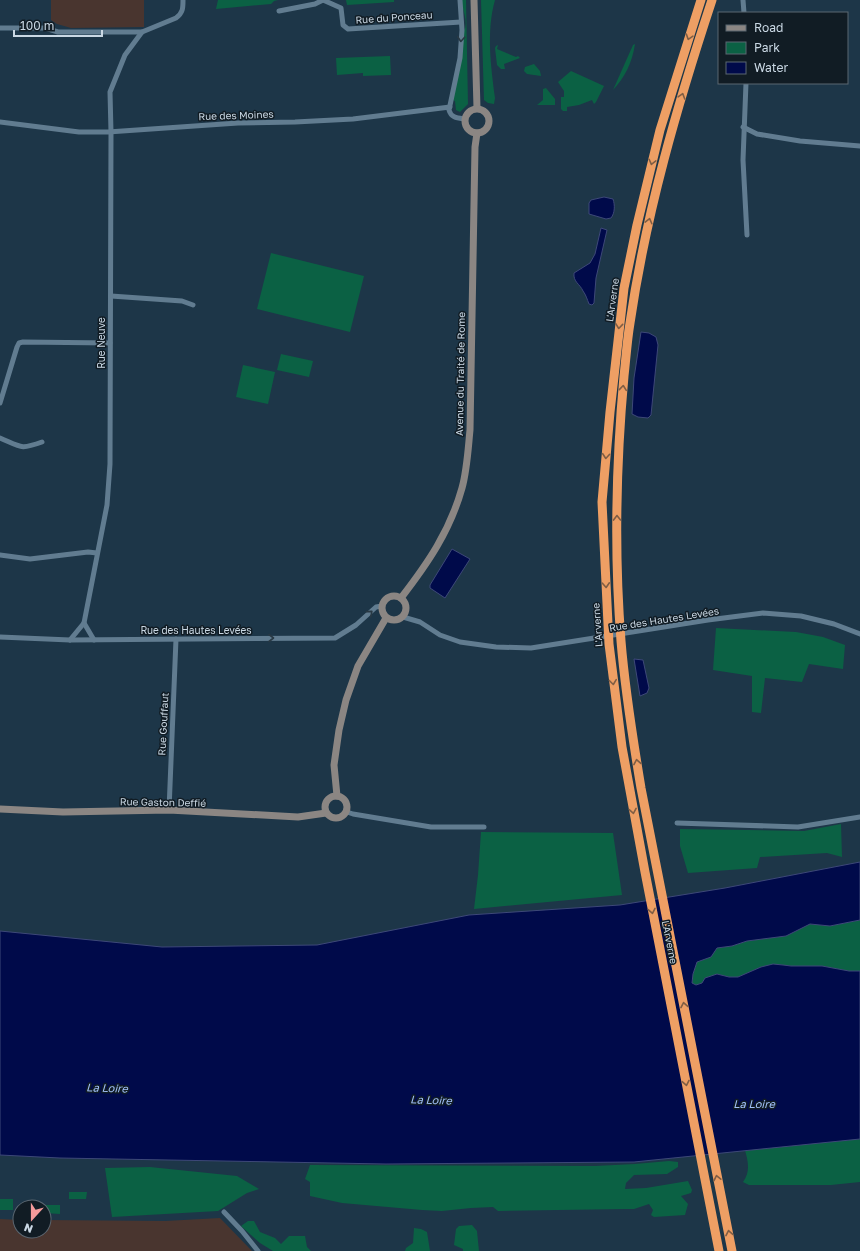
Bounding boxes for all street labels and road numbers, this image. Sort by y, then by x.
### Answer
street label: Rue du Ponceau [355,8,433,26]
street label: Rue des Moines [198,108,274,122]
street label: L'Arverne [603,277,621,323]
street label: Avenue du Traité de Rome [453,312,467,436]
street label: Rue Neuve [95,317,107,369]
street label: L'Arverne [589,602,605,647]
street label: Rue des Hautes Levées [608,604,720,634]
street label: Rue des Hautes Levées [140,624,252,636]
street label: Rue Gouffaut [155,692,171,756]
street label: Rue Gaston Deffié [120,795,206,809]
street label: L'Arverne [660,919,680,965]

